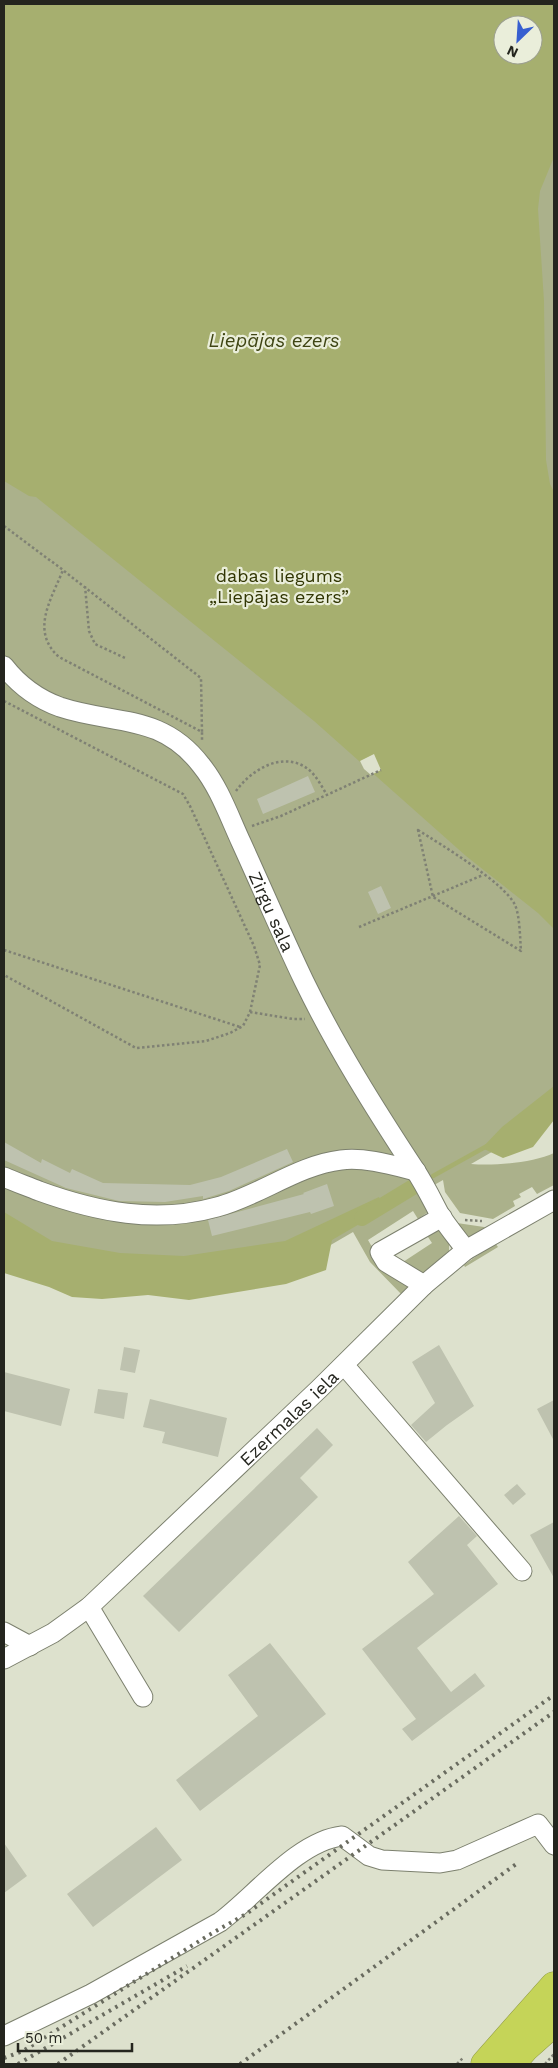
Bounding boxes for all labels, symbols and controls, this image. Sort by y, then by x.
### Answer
north arrow [493,15,543,65]
text: N [504,42,521,61]
water label: Liepājas ezers [209,329,340,352]
park label: dabas liegums „Liepājas ezers” [209,565,349,607]
street label: Zirgu sala [245,868,299,955]
street label: Ezermalas iela [235,1366,342,1469]
scale bar [18,2020,131,2052]
text: 50 m [25,2029,62,2047]

